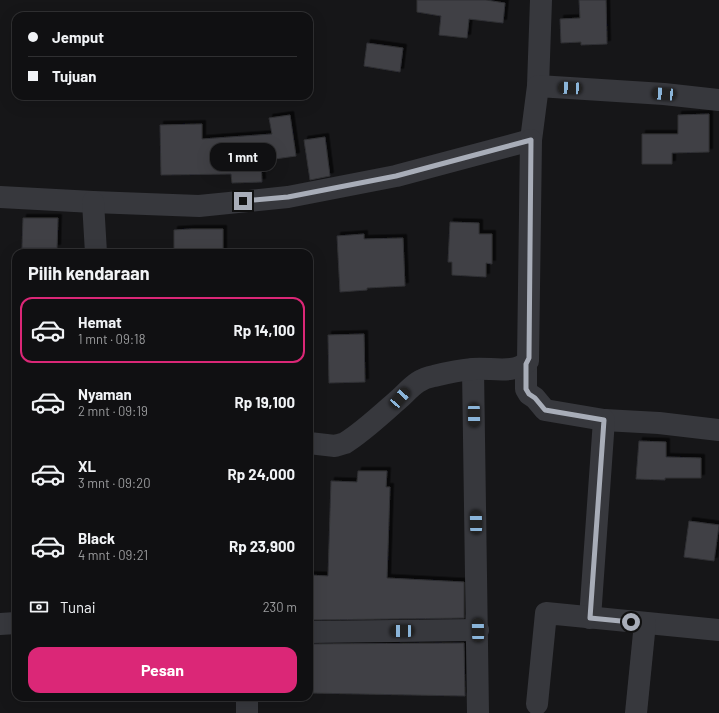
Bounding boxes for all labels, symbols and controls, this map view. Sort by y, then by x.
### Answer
text: Jemput [52,28,104,46]
text: Tujuan [52,67,96,85]
car [558,81,582,95]
car [652,87,676,101]
callout: 1 mnt [210,143,276,171]
text: 1 mnt [228,149,258,165]
route end [234,192,252,210]
text: Pilih kendaraan [28,262,149,284]
icon: car [30,312,66,348]
text: Hemat [78,313,122,331]
text: Rp 14,100 [233,321,295,339]
text: 1 mnt · 09:18 [78,331,145,347]
icon: car [30,384,66,420]
text: Nyaman [78,385,132,403]
car [388,385,412,411]
text: Rp 19,100 [235,393,295,411]
text: 2 mnt · 09:19 [78,403,148,419]
car [468,403,480,427]
icon: car [30,456,66,492]
text: XL [78,457,96,475]
text: Rp 24,000 [228,465,295,483]
text: 3 mnt · 09:20 [78,475,151,491]
car [470,510,482,534]
icon: car [30,528,66,564]
text: Black [78,529,115,547]
text: Rp 23,900 [229,537,295,555]
text: 4 mnt · 09:21 [78,547,148,563]
icon: cash [28,596,50,618]
text: Tunai [60,598,96,616]
text: 230 m [263,599,297,615]
route start [622,613,640,631]
car [472,618,484,642]
car [390,625,414,637]
button: Pesan [28,647,297,693]

